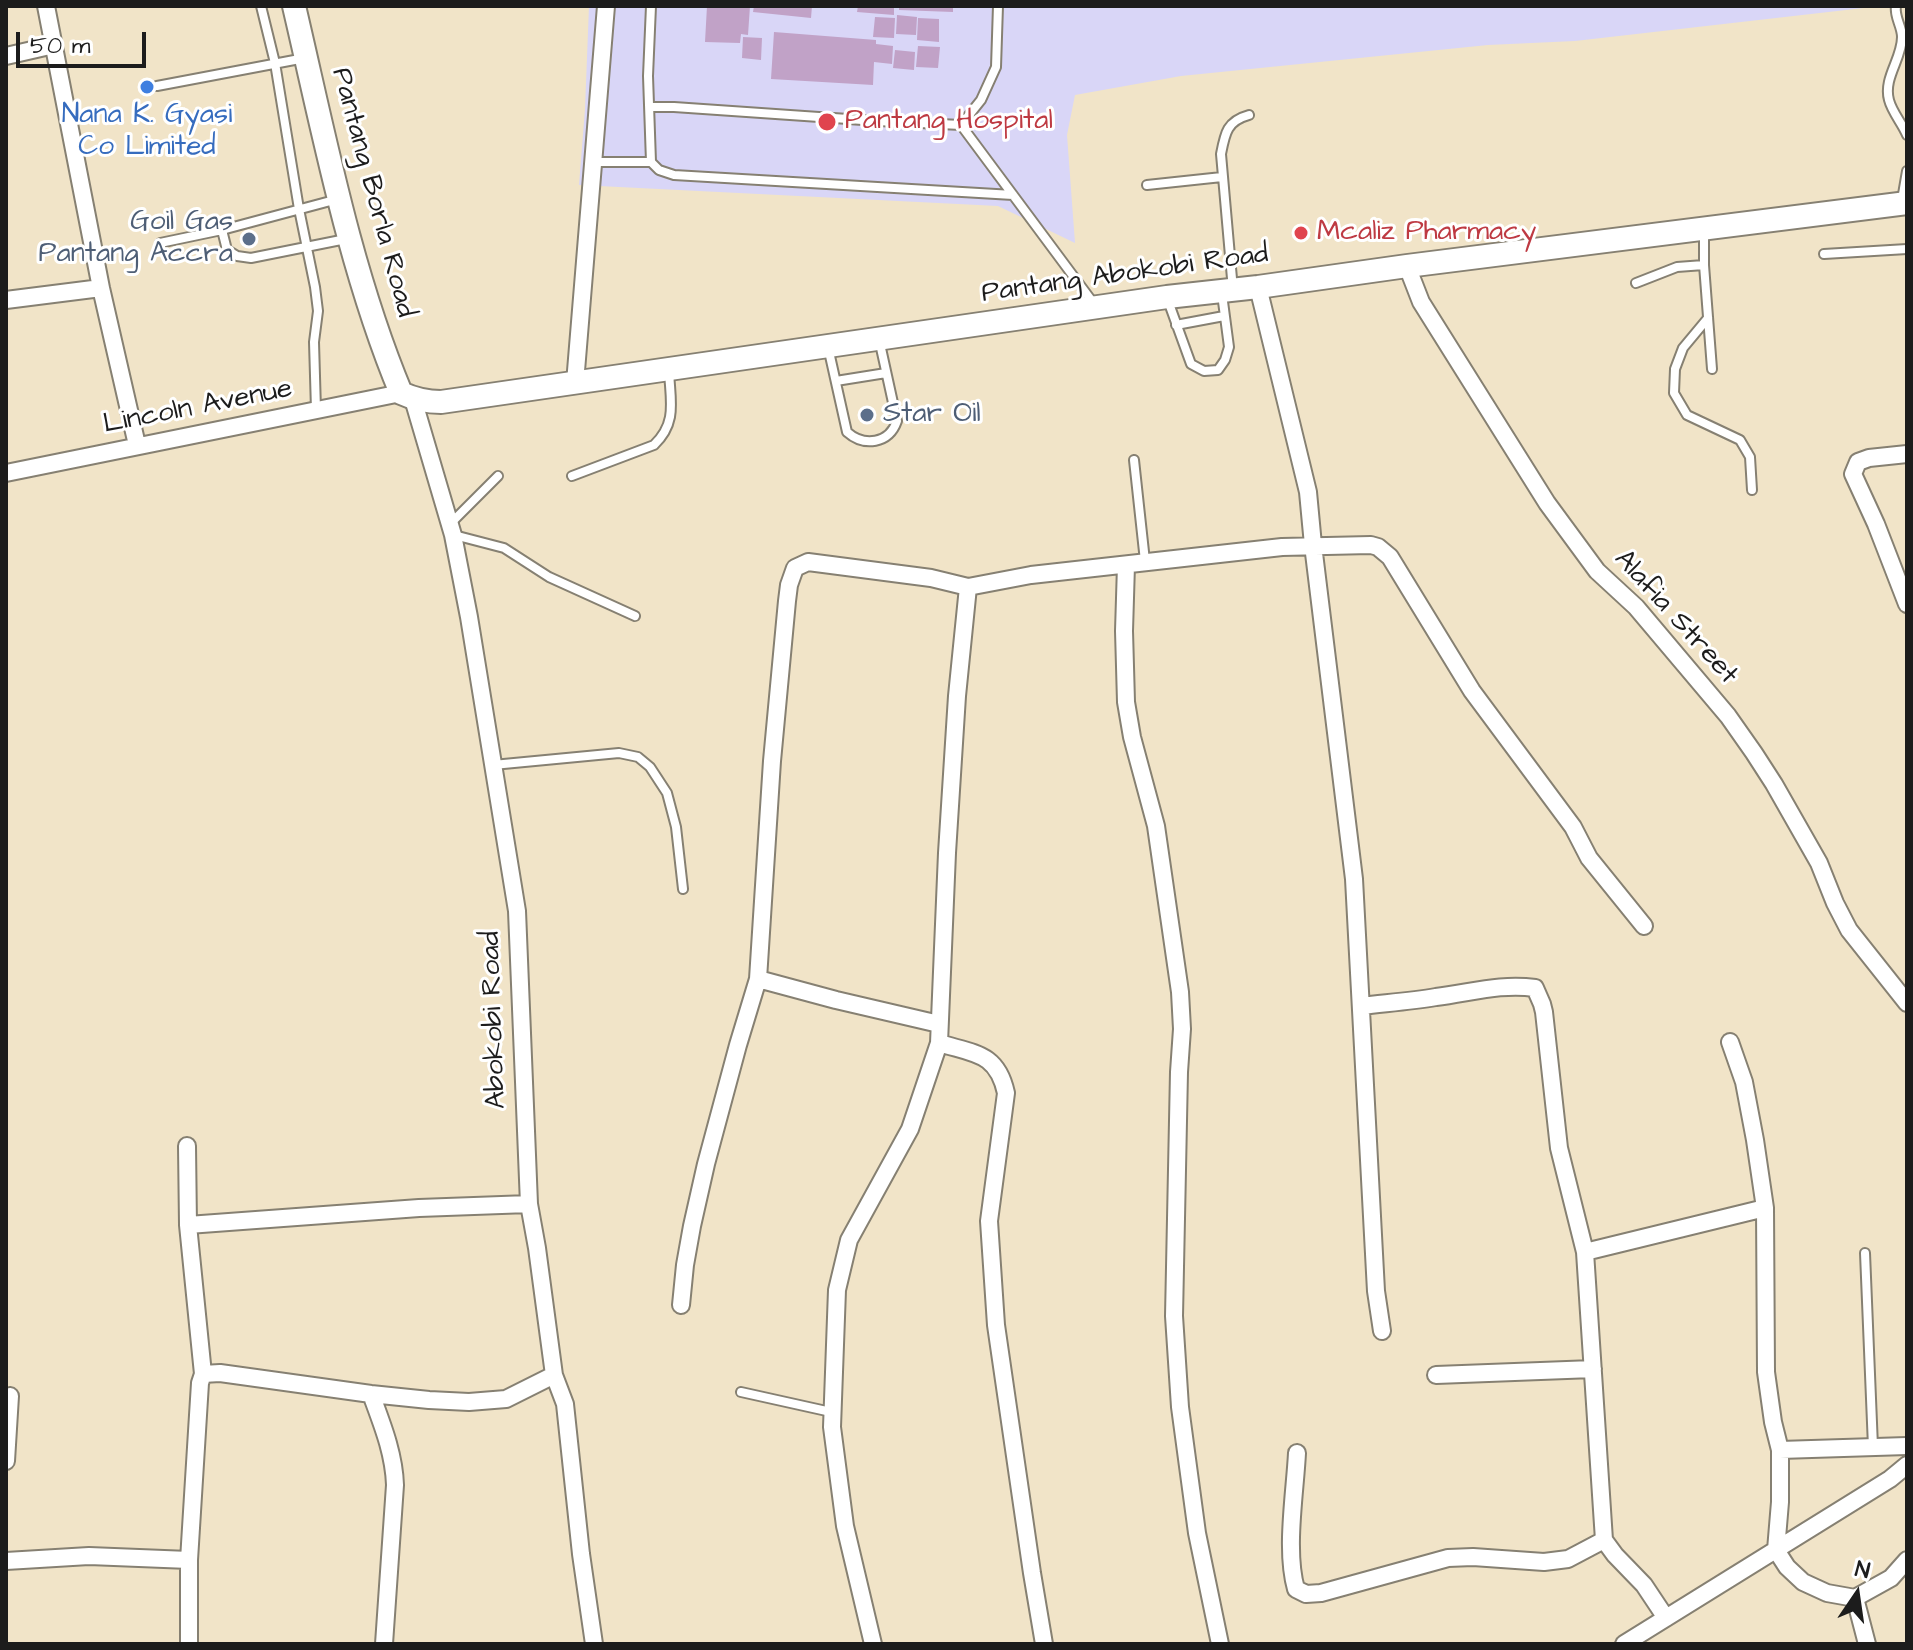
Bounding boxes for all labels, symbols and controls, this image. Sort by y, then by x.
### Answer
scale bar [20,16,150,66]
text: 50 m [30,29,90,63]
street label: Pantang Borla Road [323,65,421,321]
marker: Nana K. Gyasi Co Limited [138,78,156,96]
place label: Nana K. Gyasi Co Limited [62,99,232,165]
place label: Pantang Hospital [845,105,1053,139]
marker: Pantang Hospital [816,111,838,133]
place label: Goil Gas Pantang Accra [39,206,233,272]
place label: Mcaliz Pharmacy [1317,216,1536,250]
marker: Mcaliz Pharmacy [1292,224,1310,242]
marker: Goil Gas Pantang Accra [240,230,258,248]
street label: Pantang Abokobi Road [979,238,1271,312]
street label: Lincoln Avenue [101,373,295,443]
place label: Star Oil [883,398,981,432]
marker: Star Oil [858,406,876,424]
street label: Alafia Street [1606,544,1744,692]
street label: Abokobi Road [475,931,515,1109]
text: N [1852,1553,1873,1587]
north arrow [1817,1554,1897,1634]

